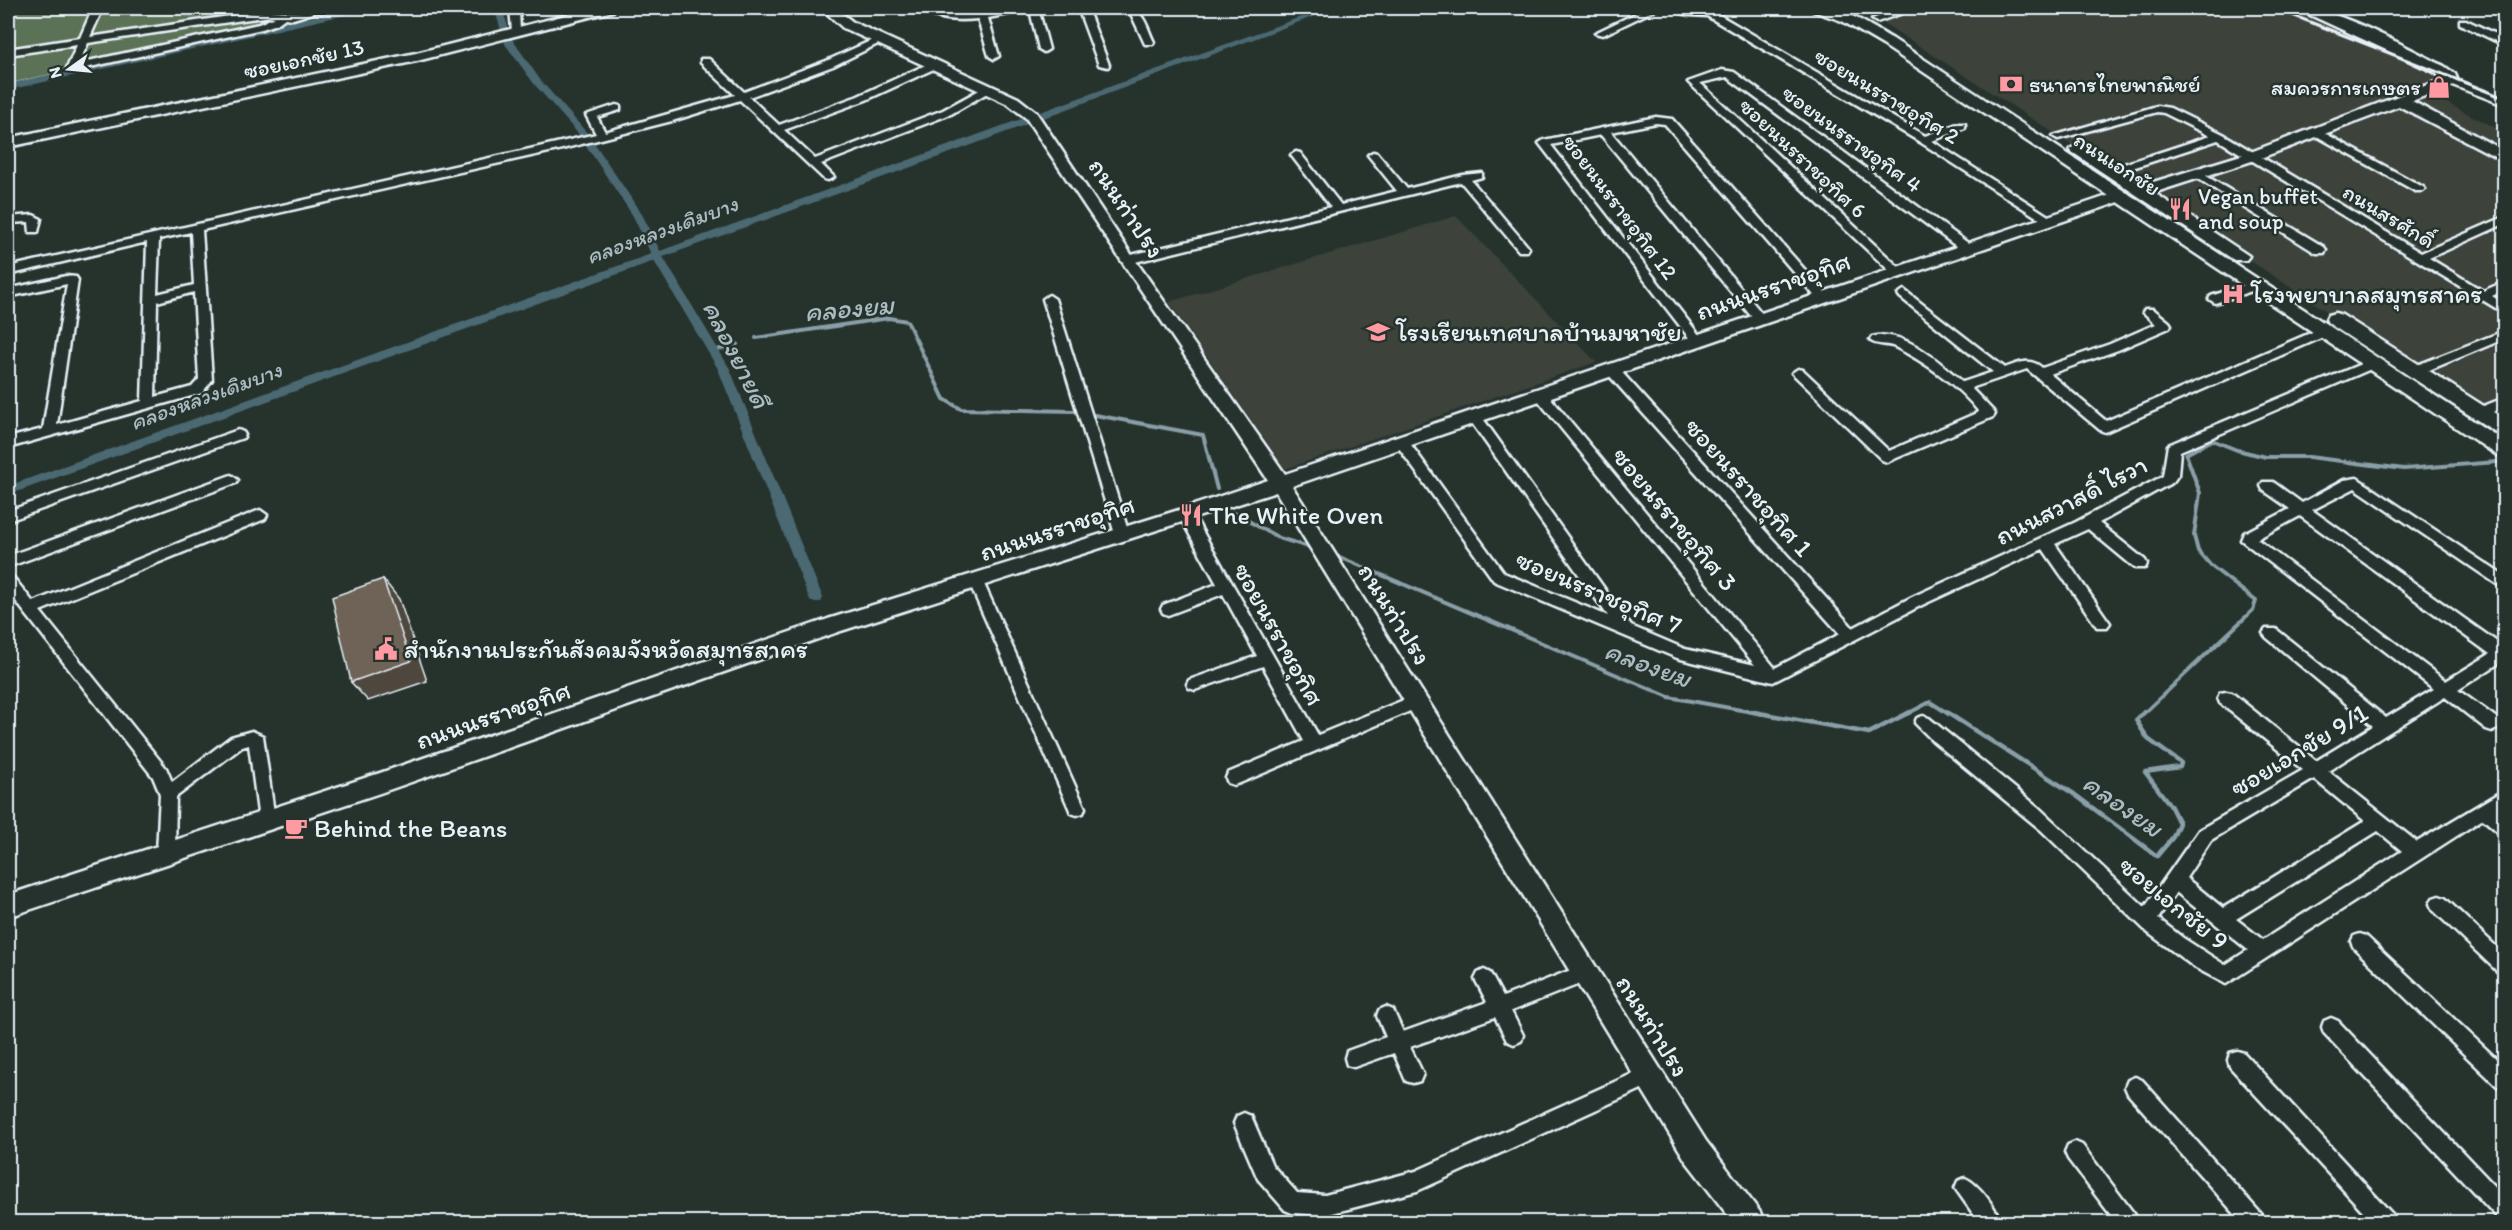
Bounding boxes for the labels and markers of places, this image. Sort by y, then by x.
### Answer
bank icon: ธนาคารไทยพาณิชย์ [1998,71,2024,97]
place label: ธนาคารไทยพาณิชย์ [2029,71,2201,98]
place label: สมควรการเกษตร [2271,74,2421,101]
shop icon: สมควรการเกษตร [2426,74,2452,100]
place label: Vegan buffet and soup [2198,183,2318,235]
restaurant icon: Vegan buffet and soup [2167,196,2193,222]
place label: โรงพยาบาลสมุทรสาคร [2250,278,2483,312]
hospital icon: โรงพยาบาลสมุทรสาคร [2220,281,2246,307]
place label: โรงเรียนเทศบาลบ้านมหาชัย [1395,316,1682,348]
school or university icon: โรงเรียนเทศบาลบ้านมหาชัย [1365,319,1391,345]
place label: The White Oven [1209,499,1383,531]
restaurant icon: The White Oven [1178,502,1204,528]
place label: สำนักงานประกันสังคมจังหวัดสมุทรสาคร [404,633,808,667]
public building icon: สำนักงานประกันสังคมจังหวัดสมุทรสาคร [373,636,399,662]
place label: Behind the Beans [314,812,507,844]
cafe icon: Behind the Beans [283,815,309,841]

